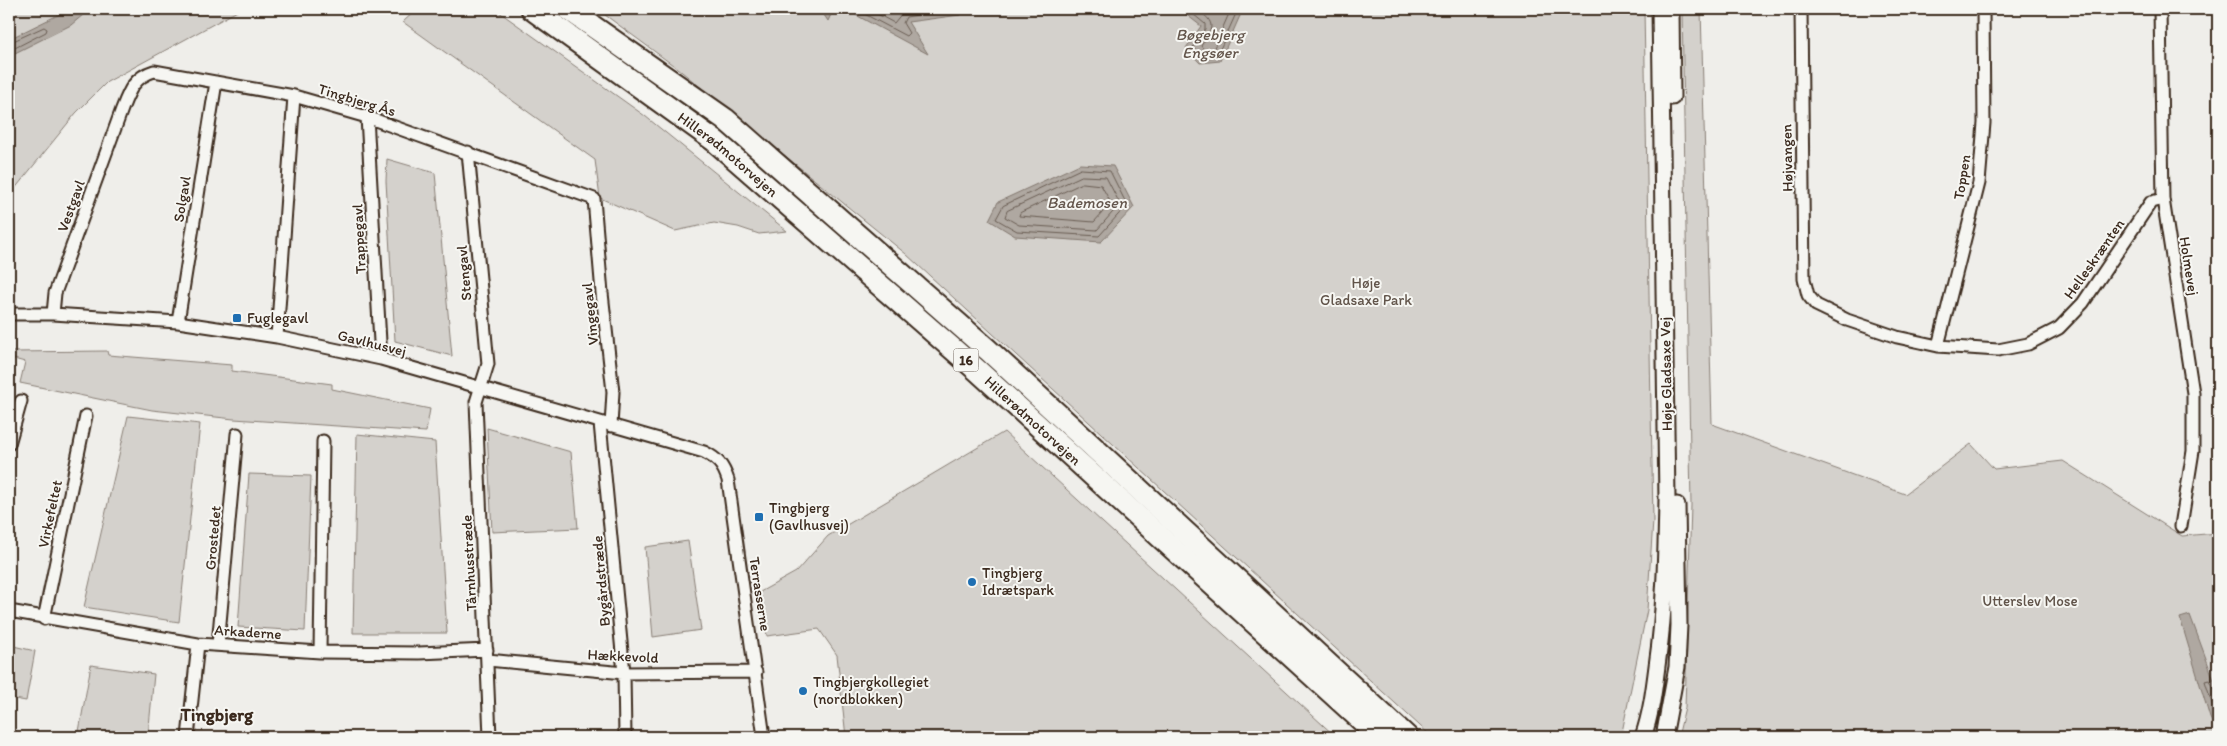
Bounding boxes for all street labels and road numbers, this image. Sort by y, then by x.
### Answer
street label: Tingbjerg Ås [316,80,398,120]
street label: Hillerødmotorvejen [674,108,782,201]
street label: Højvangen [1777,124,1797,192]
street label: Toppen [1950,153,1975,201]
street label: Solgavl [169,174,195,223]
street label: Vestgavl [53,177,89,234]
street label: Trappegavl [348,203,370,275]
street label: Helleskrænten [2060,215,2128,303]
street label: Holmevej [2175,235,2203,297]
street label: Stengavl [453,244,475,301]
street label: Vingegavl [578,281,602,346]
street label: Høje Gladsaxe Vej [1656,317,1676,431]
street label: Gavlhusvej [336,326,408,360]
road number: 16 [954,348,978,372]
street label: Hillerødmotorvejen [981,372,1085,470]
street label: Virkefeltet [34,478,66,550]
street label: Grostedet [201,505,225,571]
street label: Tårnhusstræde [457,514,481,612]
street label: Bygårdstræde [588,535,614,627]
street label: Terrasserne [745,556,775,632]
street label: Arkaderne [214,621,282,643]
street label: Hækkevold [587,645,659,667]

